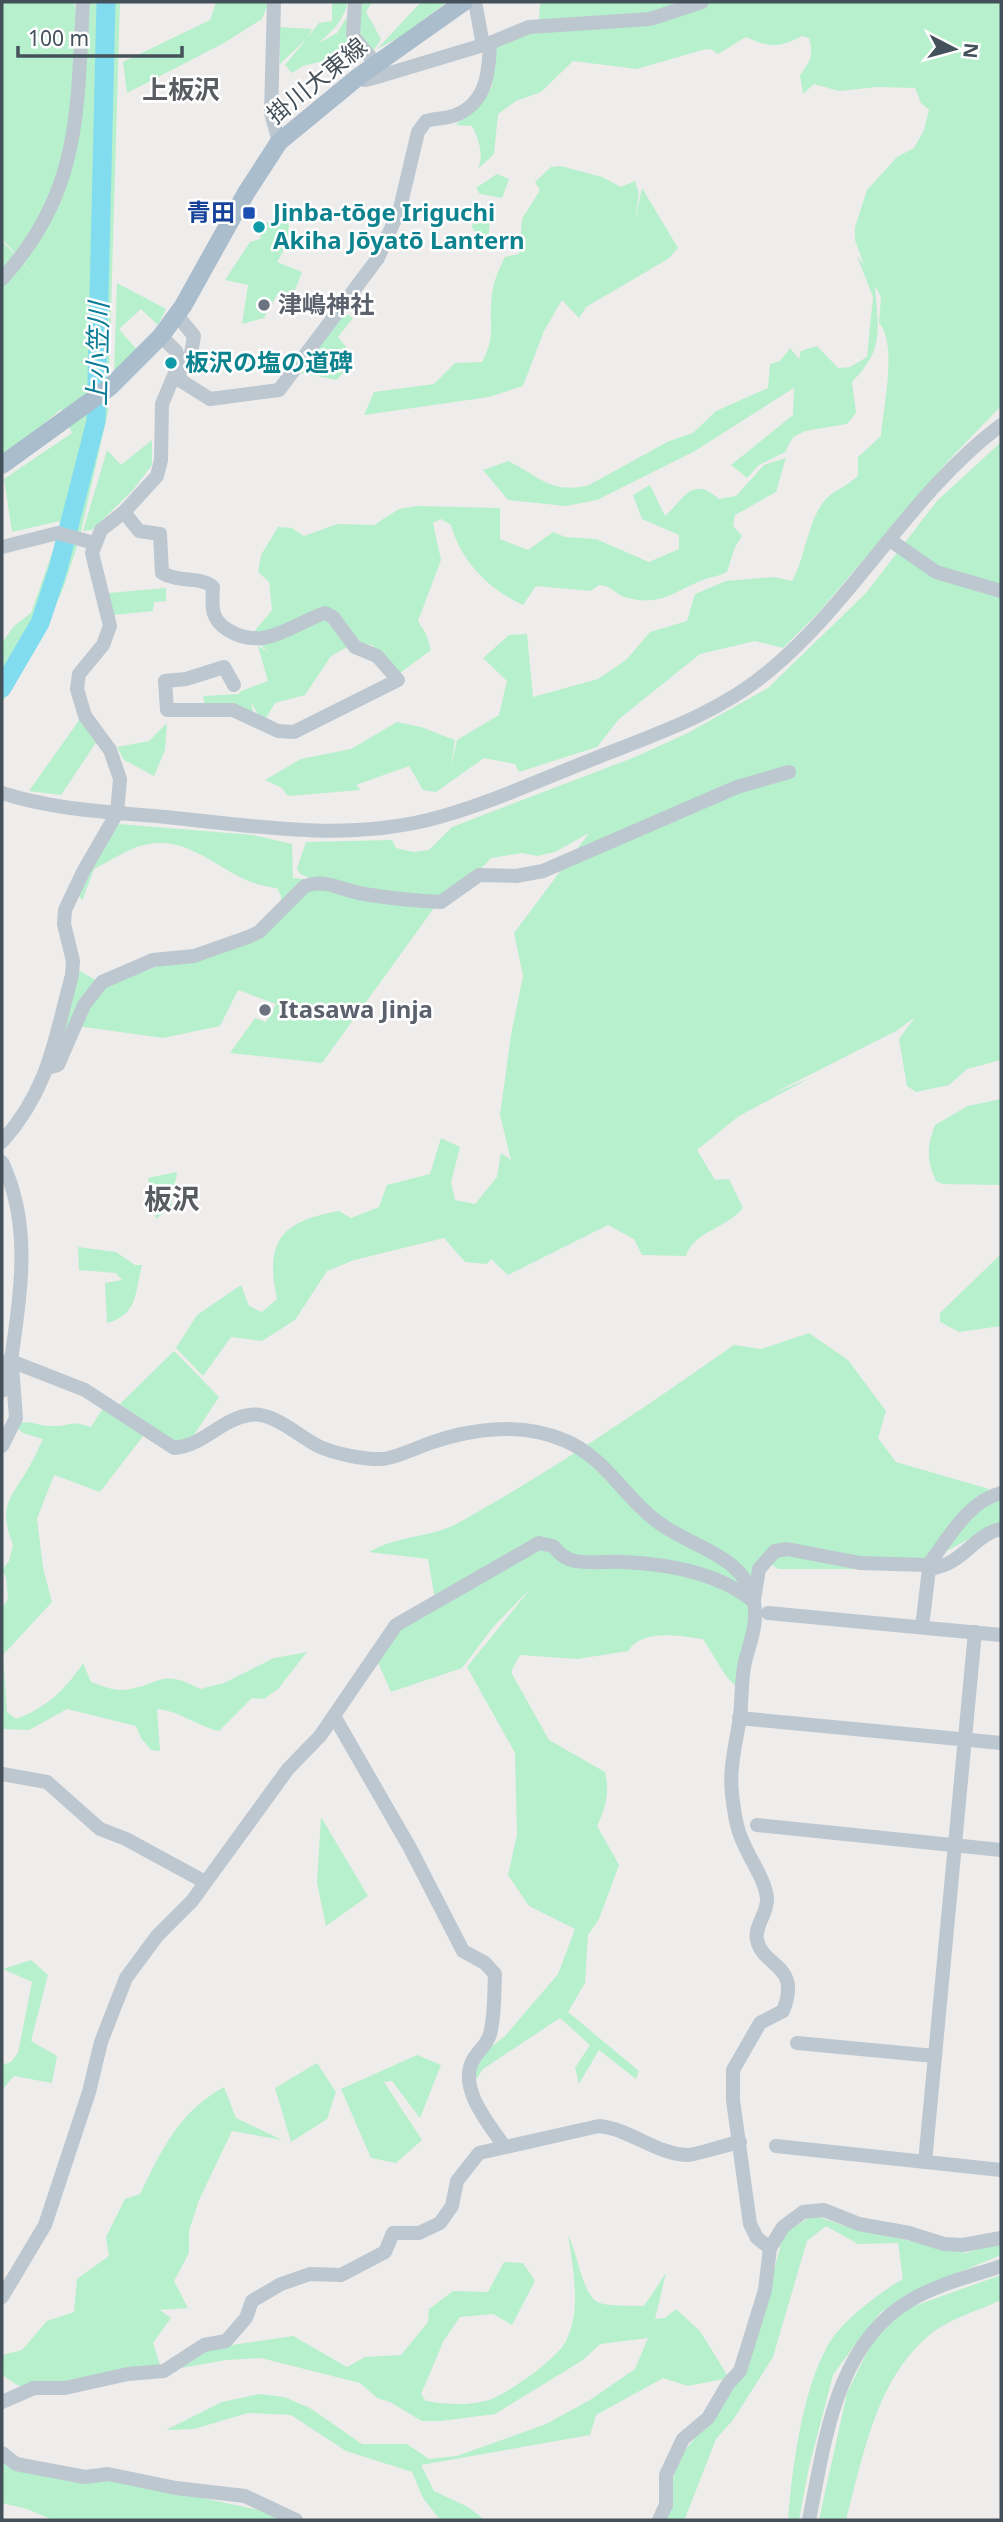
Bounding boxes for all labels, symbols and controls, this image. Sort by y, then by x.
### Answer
scale bar [18,14,182,58]
north arrow [919,14,989,84]
text: 100 m [28,24,89,52]
street label: 掛川大東線 [259,29,373,130]
text: N [957,42,985,60]
district label: 上板沢 [142,71,220,107]
place label: 青田 [187,195,235,228]
place label: Jinba-tōge Iriguchi Akiha Jōyatō Lantern [271,195,525,256]
marker: 青田 [241,205,257,221]
marker: Jinba-tōge Iriguchi Akiha Jōyatō Lantern [251,219,267,235]
place label: 津嶋神社 [278,287,374,320]
marker: 津嶋神社 [256,297,272,313]
water label: 上小笠川 [78,299,116,406]
place label: 板沢の塩の道碑 [185,345,353,378]
marker: 板沢の塩の道碑 [163,355,179,371]
place label: Itasawa Jinja [279,992,433,1025]
marker: Itasawa Jinja [257,1002,273,1018]
district label: 板沢 [144,1179,200,1217]

